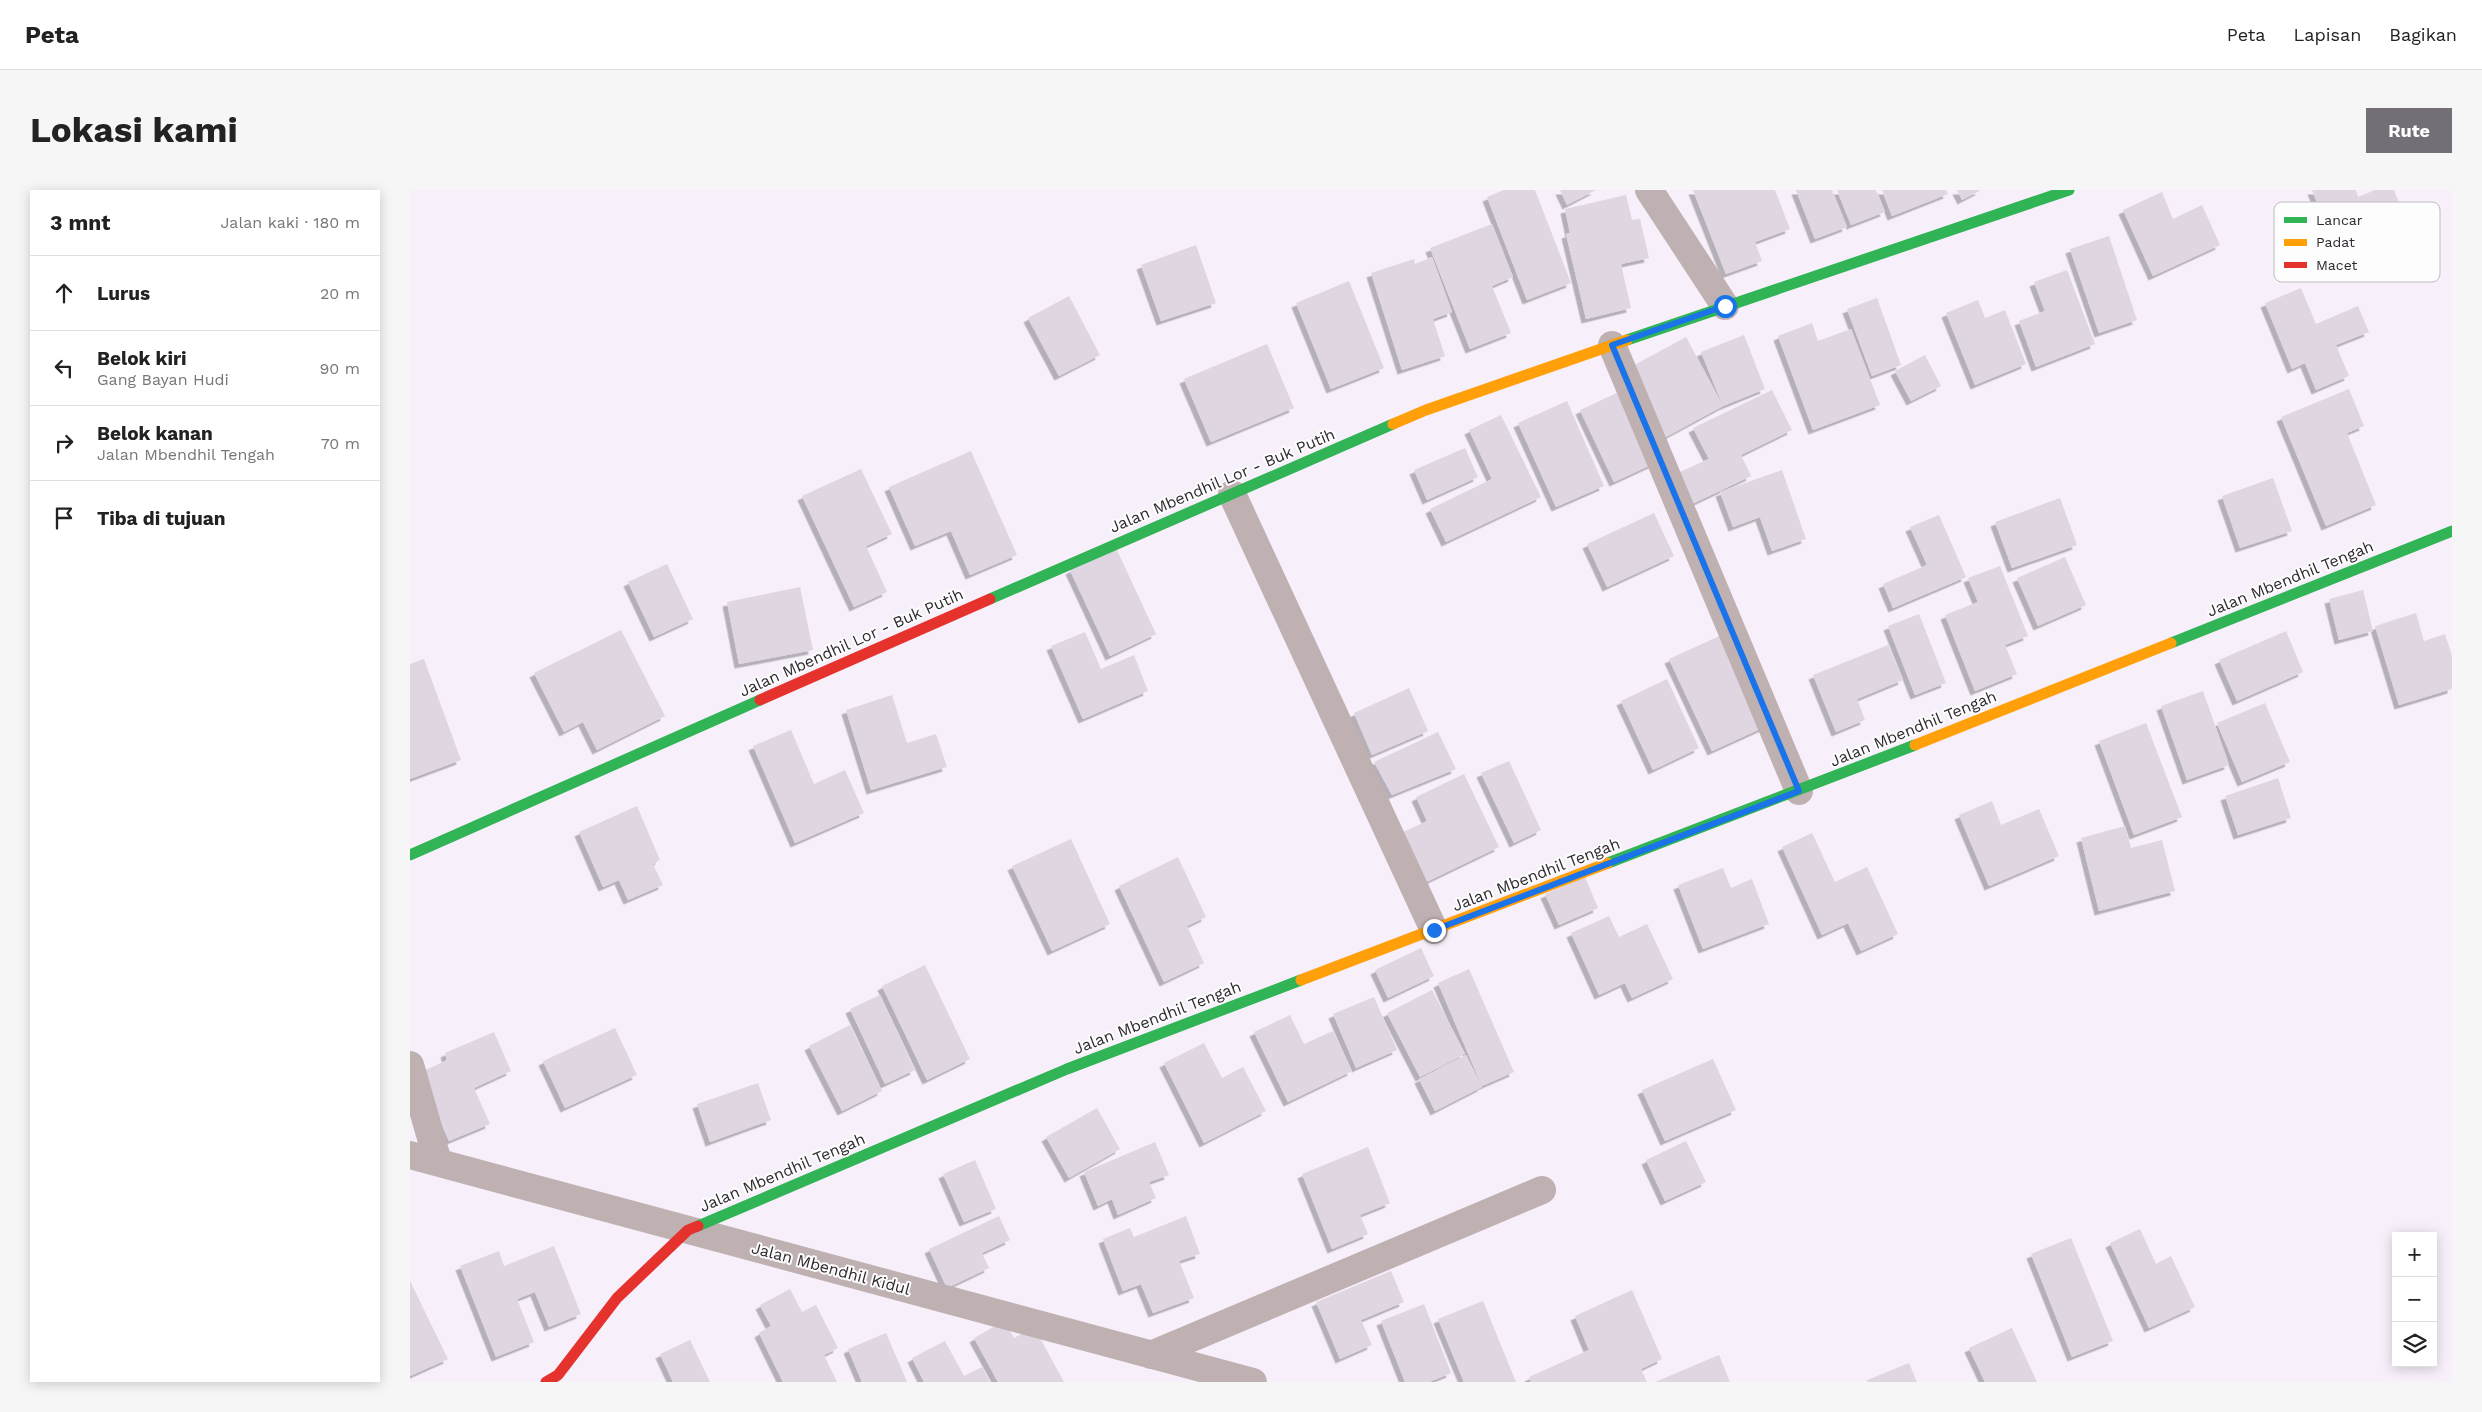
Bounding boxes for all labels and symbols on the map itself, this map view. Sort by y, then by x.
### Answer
legend [2274,202,2440,282]
text: Lancar [2316,212,2363,228]
text: Padat [2316,234,2355,250]
text: Macet [2316,257,2358,273]
route start [1714,295,1737,318]
street label: Jalan Mbendhil Lor - Buk Putih [1107,424,1338,537]
street label: Jalan Mbendhil Tengah [2204,536,2376,621]
street label: Jalan Mbendhil Lor - Buk Putih [736,584,966,701]
street label: Jalan Mbendhil Tengah [1827,686,1999,771]
street label: Jalan Mbendhil Tengah [1450,834,1623,915]
route end [1423,919,1446,942]
street label: Jalan Mbendhil Tengah [1071,977,1244,1058]
street label: Jalan Mbendhil Tengah [697,1129,868,1216]
street label: Jalan Mbendhil Kidul [749,1238,912,1299]

